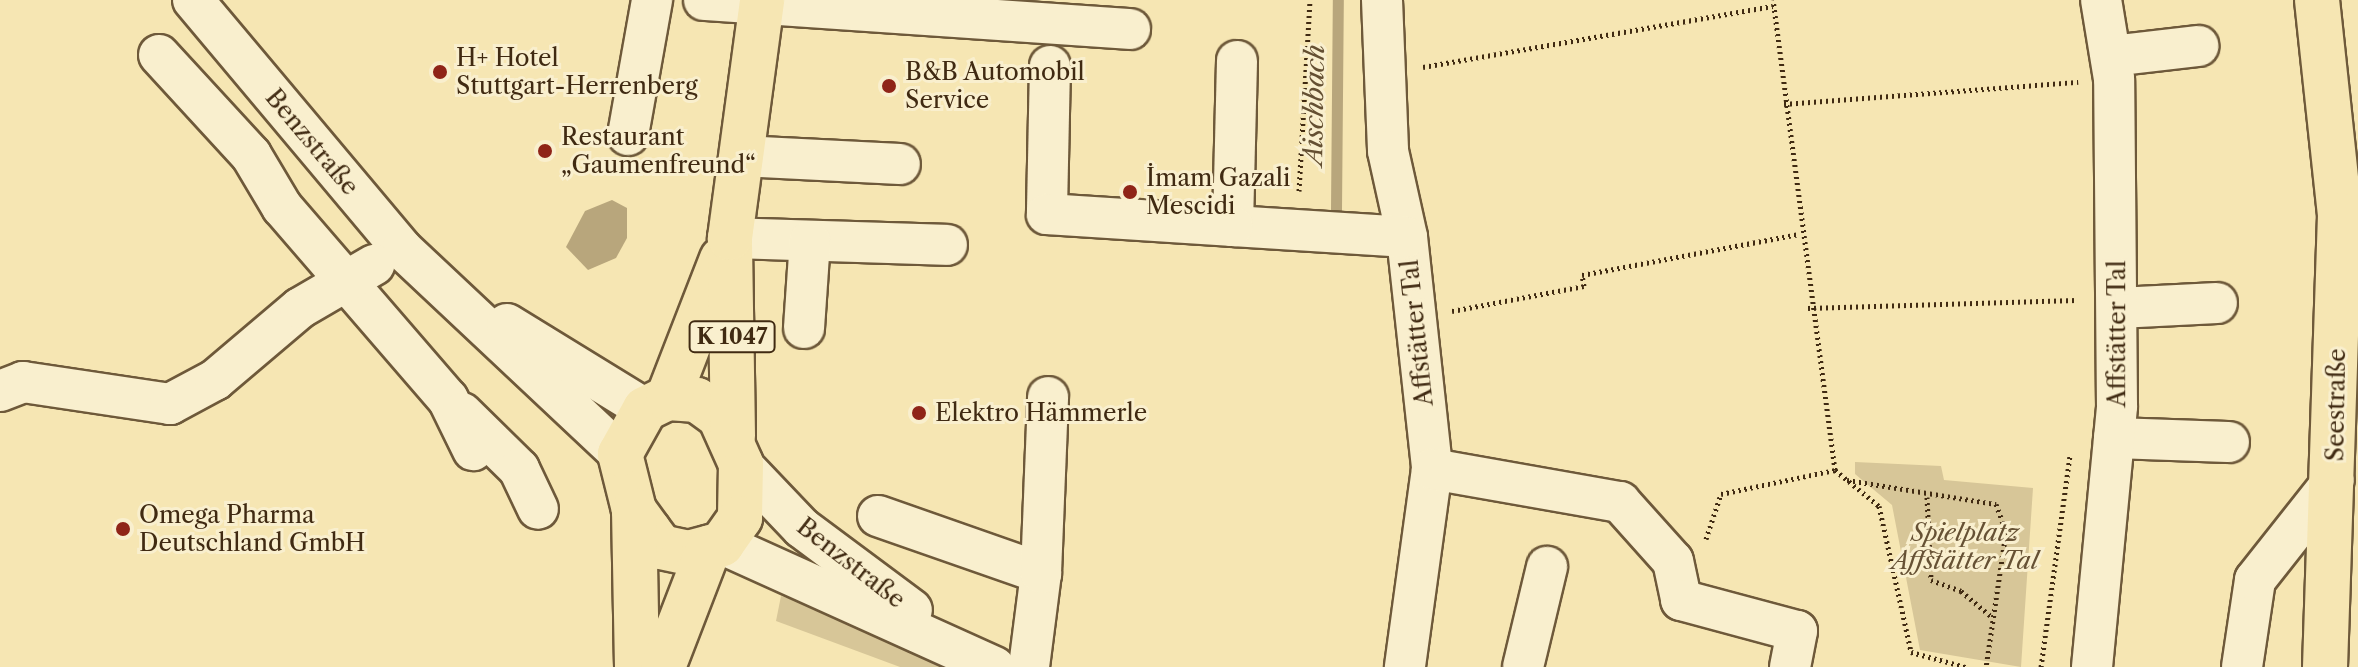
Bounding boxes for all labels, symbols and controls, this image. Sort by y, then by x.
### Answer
place label: H+ Hotel Stuttgart-Herrenberg [456,44,698,100]
water label: Aischbach [1298,44,1332,166]
place label: B&B Automobil Service [905,58,1086,114]
marker: H+ Hotel Stuttgart-Herrenberg [431,63,449,81]
marker: B&B Automobil Service [880,77,898,95]
street label: Benzstraße [259,83,365,201]
place label: Restaurant „Gaumenfreund“ [561,123,756,179]
marker: Restaurant „Gaumenfreund“ [536,142,554,160]
place label: İmam Gazali Mescidi [1146,164,1290,220]
marker: İmam Gazali Mescidi [1121,183,1139,201]
street label: Affstätter Tal [1395,258,1439,408]
street label: Affstätter Tal [2103,260,2131,408]
road number: K 1047 [688,319,776,355]
street label: Seestraße [2321,348,2351,462]
place label: Elektro Hämmerle [935,399,1147,427]
marker: Elektro Hämmerle [910,404,928,422]
place label: Omega Pharma Deutschland GmbH [139,501,365,557]
street label: Benzstraße [791,512,911,614]
park label: Spielplatz Affstätter Tal [1891,519,2039,575]
marker: Omega Pharma Deutschland GmbH [114,520,132,538]

